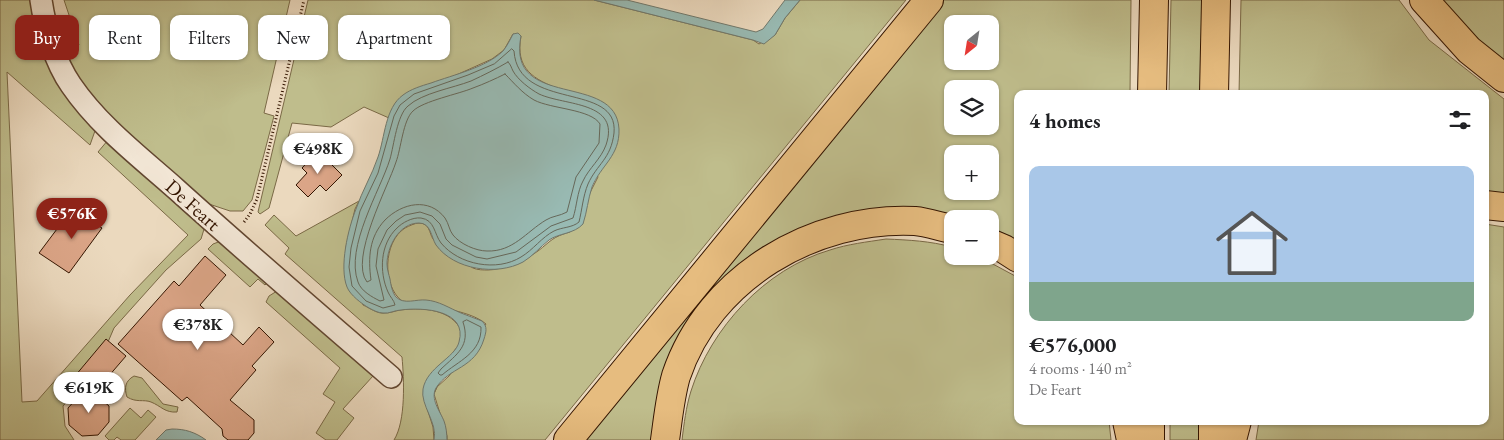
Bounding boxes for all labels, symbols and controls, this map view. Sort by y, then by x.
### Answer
chip: Buy [15,15,79,60]
chip: Rent [89,15,160,60]
chip: Filters [170,15,248,60]
chip: New [258,15,328,60]
chip: Apartment [338,15,450,60]
north arrow [944,15,999,70]
map controls [944,15,999,265]
button: layers [944,80,999,135]
icon: filters [1446,106,1474,134]
text: 4 homes [1029,107,1101,134]
pin: €498K [283,132,353,175]
text: €498K [293,138,343,159]
button: + [944,145,999,200]
street label: De Feart [160,174,226,237]
pin: €576K [37,198,107,240]
icon: home [1207,198,1297,288]
text: €576K [47,203,97,224]
button: − [944,210,999,265]
pin: €378K [163,308,233,351]
text: €378K [173,314,223,335]
text: €576,000 [1029,331,1116,358]
text: 4 rooms · 140 m² [1029,358,1132,379]
pin: €619K [54,372,124,414]
text: €619K [64,377,114,398]
text: De Feart [1029,379,1081,400]

